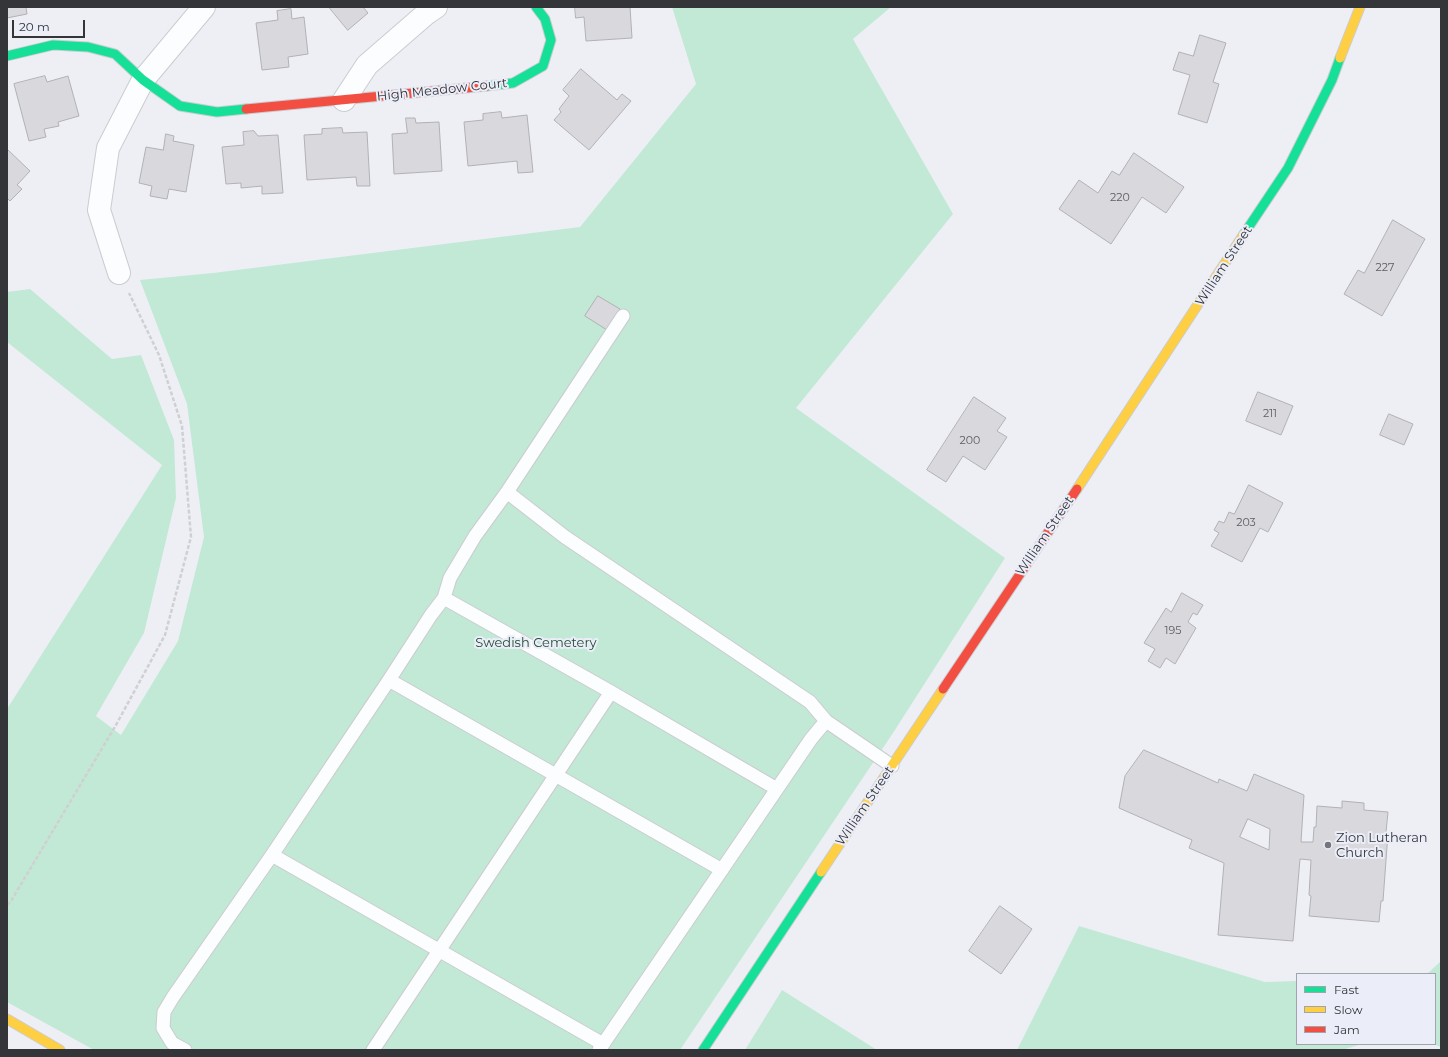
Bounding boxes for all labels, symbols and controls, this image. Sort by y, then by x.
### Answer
scale bar [14,12,87,38]
text: 20 m [19,19,50,34]
street label: High Meadow Court [376,75,508,105]
house number: 220 [1110,191,1130,205]
street label: William Street [1192,223,1256,309]
house number: 227 [1376,261,1394,275]
house number: 211 [1263,407,1277,421]
house number: 200 [960,434,980,448]
street label: William Street [1013,493,1077,579]
house number: 203 [1236,516,1256,530]
house number: 195 [1165,624,1181,638]
park label: Swedish Cemetery [475,635,597,651]
street label: William Street [833,763,897,849]
place label: Zion Lutheran Church [1336,830,1428,861]
marker: Zion Lutheran Church [1323,840,1333,850]
legend [1296,973,1436,1045]
text: Fast [1334,982,1359,997]
text: Slow [1334,1002,1363,1017]
text: Jam [1334,1022,1360,1037]

